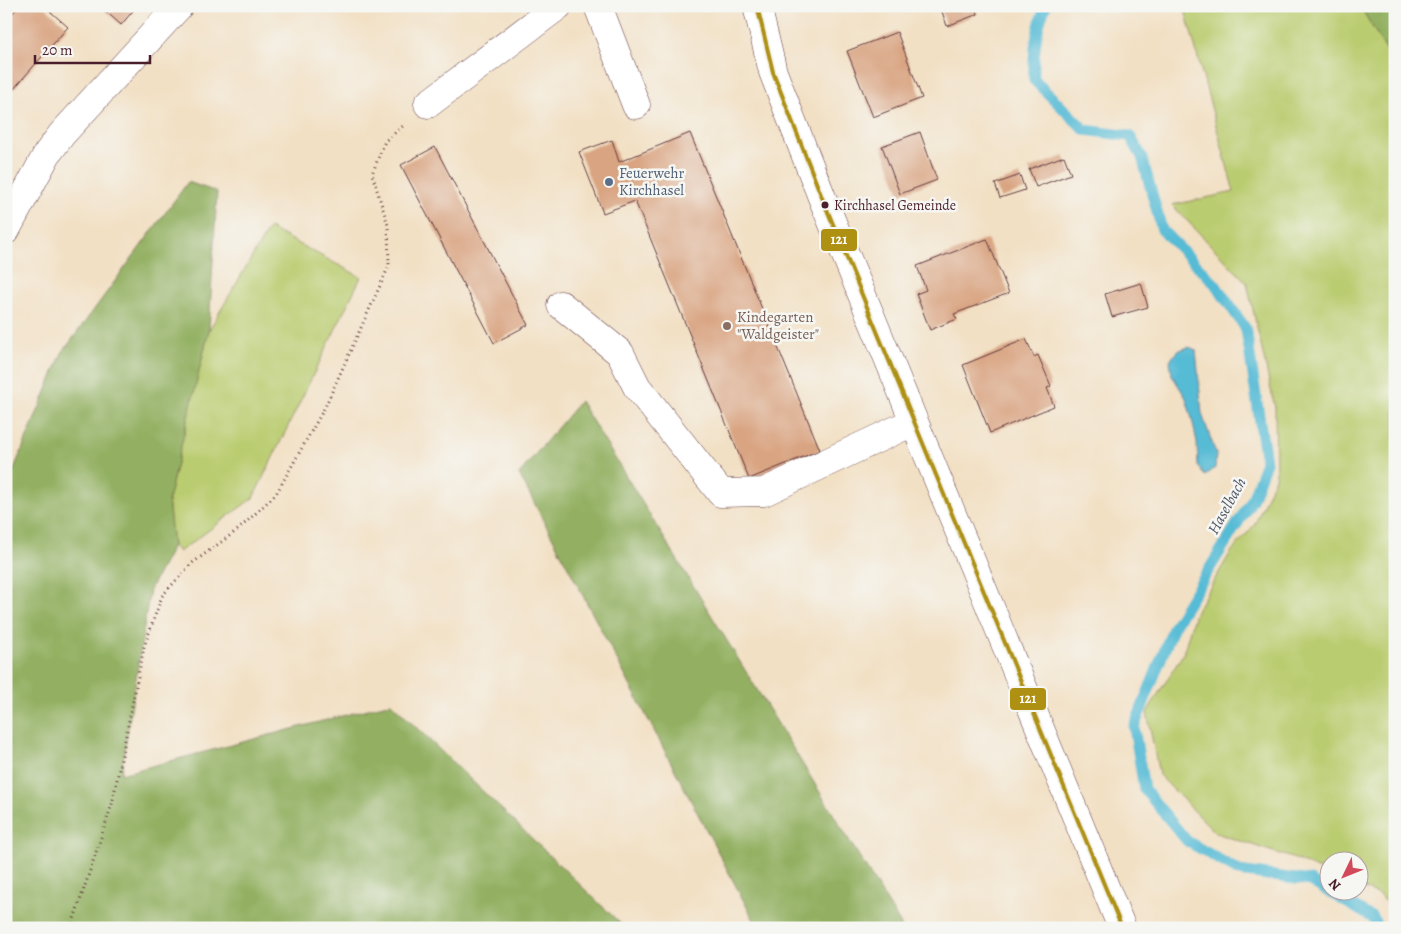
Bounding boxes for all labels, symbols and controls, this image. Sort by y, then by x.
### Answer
scale bar [35,32,150,64]
text: 20 m [42,40,73,60]
place label: Feuerwehr Kirchhasel [619,163,685,200]
marker: Feuerwehr Kirchhasel [603,176,615,188]
place label: Kirchhasel Gemeinde [834,196,956,215]
marker: Kirchhasel Gemeinde [820,200,830,210]
line badge: 121 [820,228,858,252]
text: 121 [831,230,847,249]
place label: Kindegarten "Waldgeister" [737,307,819,344]
marker: Kindegarten "Waldgeister" [721,320,733,332]
water label: Haselbach [1202,474,1252,538]
line badge: 121 [1009,687,1047,711]
text: 121 [1020,689,1036,708]
north arrow [1318,852,1368,902]
text: N [1324,874,1345,895]

